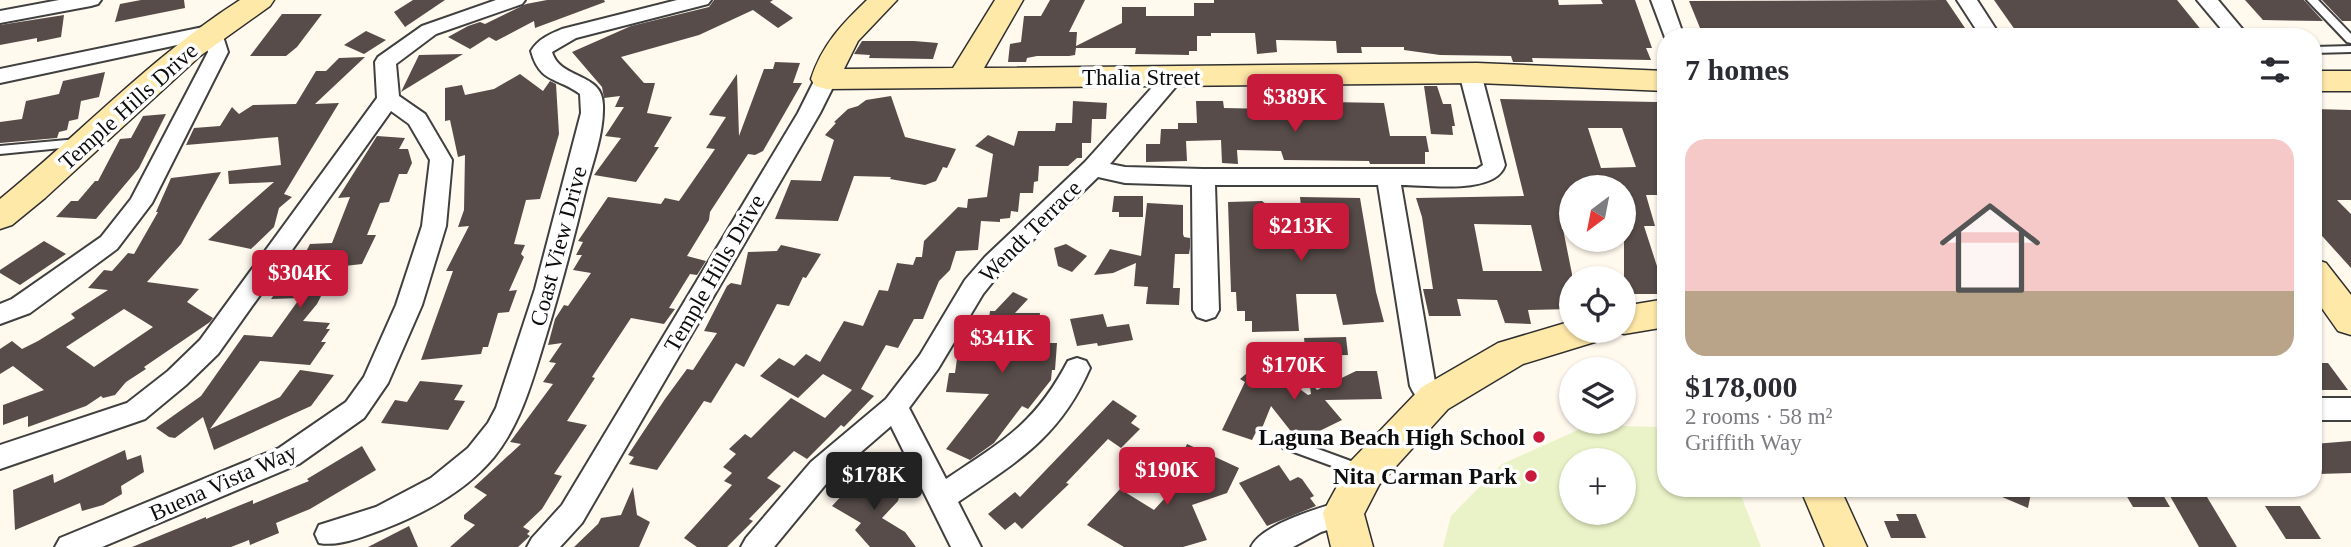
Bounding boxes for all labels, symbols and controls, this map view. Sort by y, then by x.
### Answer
street label: Temple Hills Drive [54,38,203,175]
icon: filters [2256,51,2294,89]
text: 7 homes [1685,53,1789,86]
street label: Thalia Street [1082,65,1201,90]
pin: $389K [1246,74,1344,134]
text: $389K [1263,84,1327,109]
street label: Coast View Drive [525,164,592,329]
street label: Wendt Terrace [974,175,1086,287]
north arrow [1559,175,1636,252]
map controls [1559,175,1636,525]
icon: home [1927,185,2053,311]
street label: Temple Hills Drive [659,190,770,356]
pin: $213K [1252,204,1350,263]
text: $213K [1269,213,1333,238]
pin: $304K [251,250,349,310]
text: $304K [268,260,332,285]
button: locate [1559,266,1636,343]
pin: $341K [953,316,1051,375]
text: $341K [970,325,1034,350]
pin: $170K [1245,342,1343,402]
text: $170K [1262,352,1326,377]
button: layers [1559,357,1636,434]
text: $178,000 [1685,370,1798,403]
text: 2 rooms · 58 m² [1685,404,1832,429]
place label: Laguna Beach High School [1259,425,1525,450]
marker: Laguna Beach High School [1531,429,1547,445]
text: Griffith Way [1685,430,1802,455]
street label: Buena Vista Way [146,439,301,526]
pin: $190K [1118,448,1216,507]
button: + [1559,448,1636,525]
pin: $178K [825,452,923,512]
text: $190K [1135,457,1199,482]
text: $178K [842,462,906,487]
place label: Nita Carman Park [1333,464,1517,489]
marker: Nita Carman Park [1523,468,1539,484]

